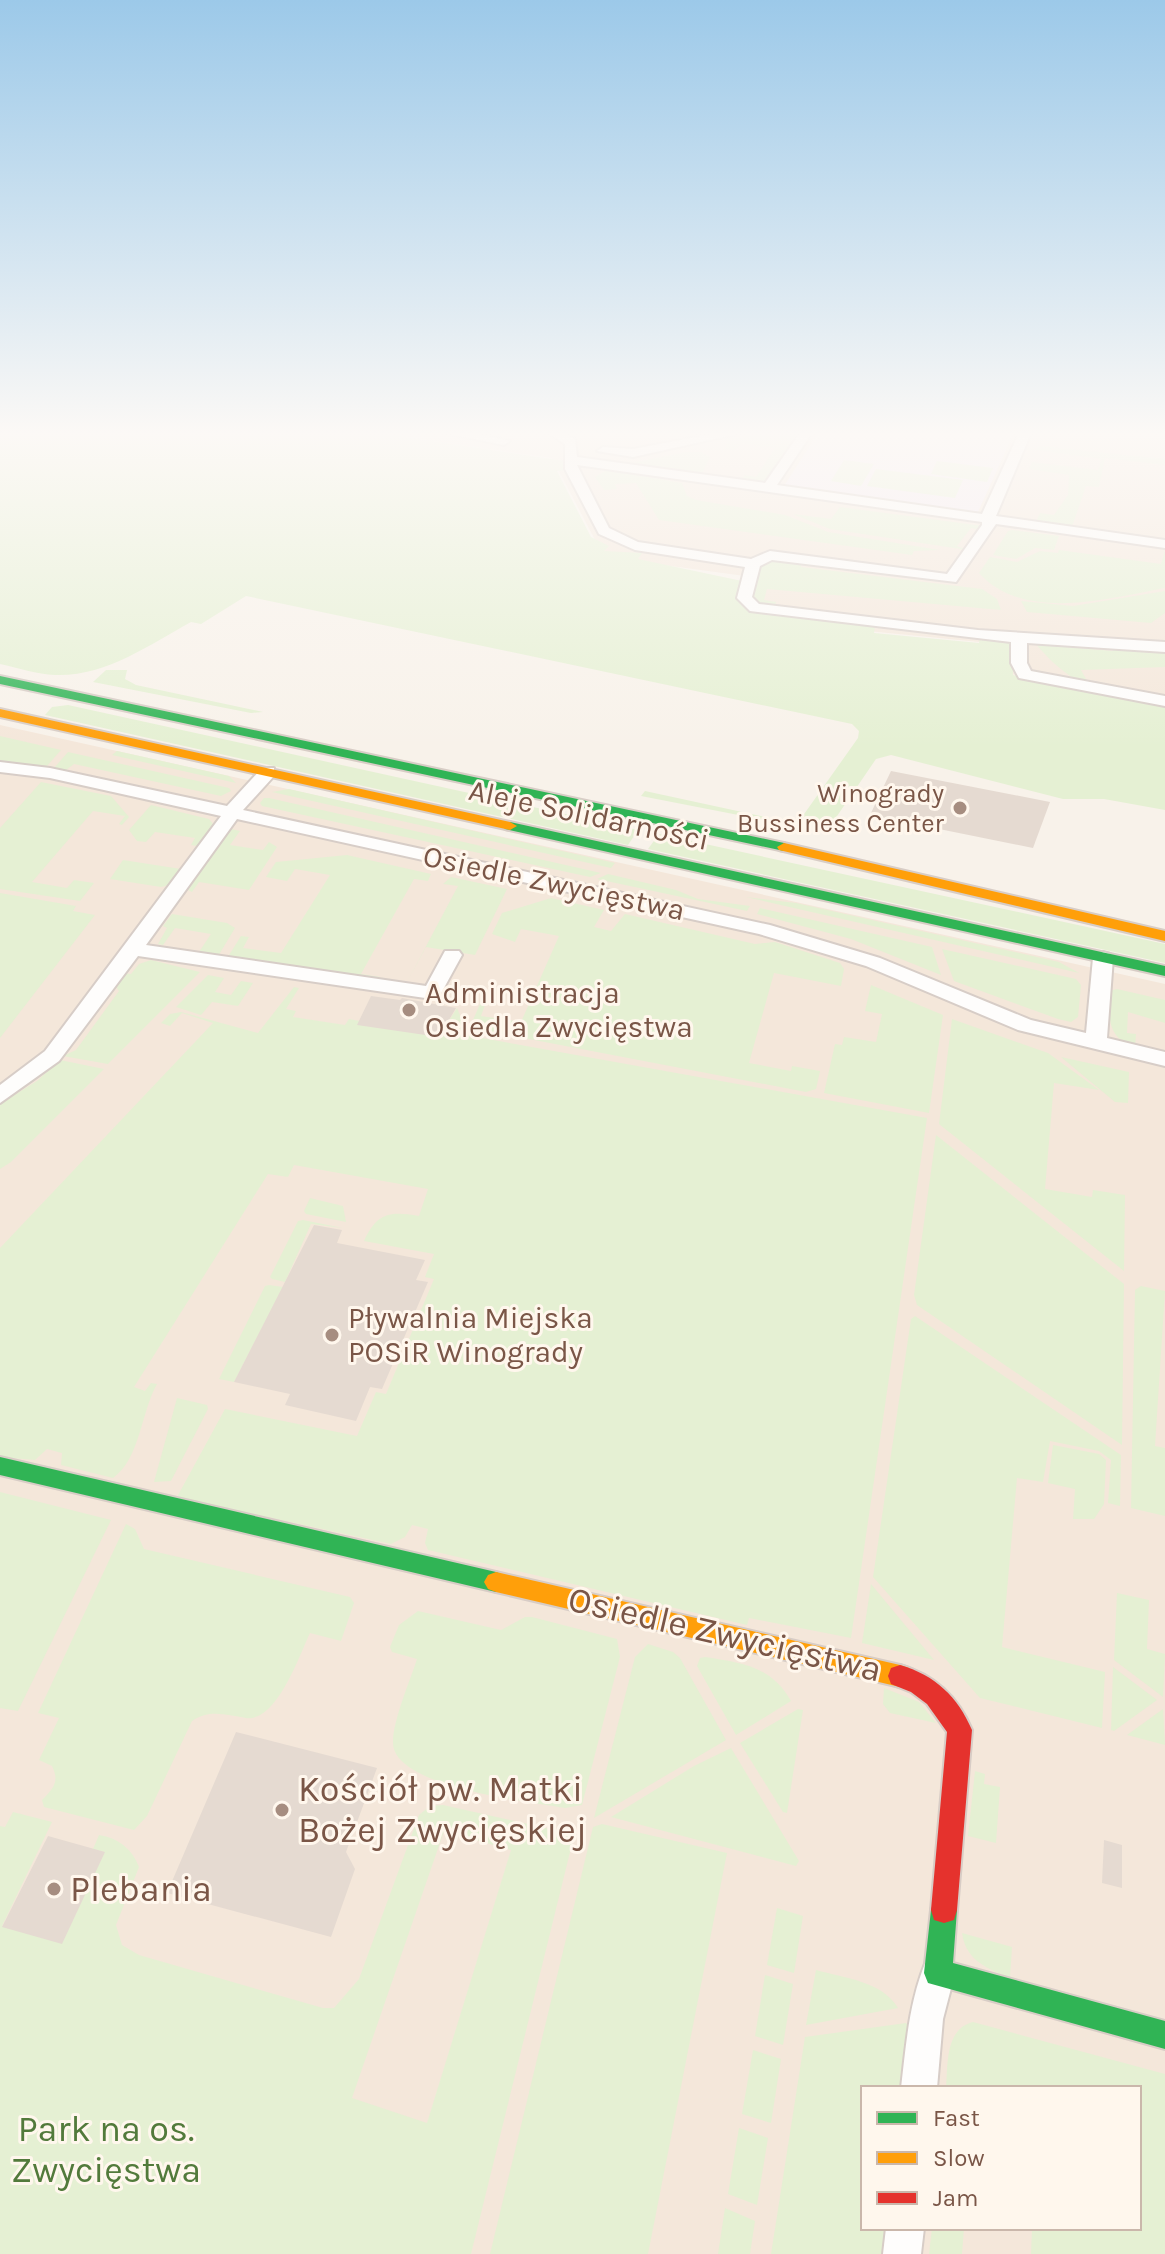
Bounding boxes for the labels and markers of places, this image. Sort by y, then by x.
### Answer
place label: Winogrady Bussiness Center [737,778,945,839]
marker: Winogrady Bussiness Center [951,799,969,817]
place label: Administracja Osiedla Zwycięstwa [425,975,693,1045]
marker: Administracja Osiedla Zwycięstwa [400,1001,418,1019]
place label: Pływalnia Miejska POSiR Winogrady [348,1300,593,1370]
marker: Pływalnia Miejska POSiR Winogrady [323,1326,341,1344]
place label: Kościół pw. Matki Bożej Zwycięskiej [298,1768,587,1851]
marker: Kościół pw. Matki Bożej Zwycięskiej [273,1801,291,1819]
place label: Plebania [70,1868,212,1910]
marker: Plebania [45,1880,63,1898]

